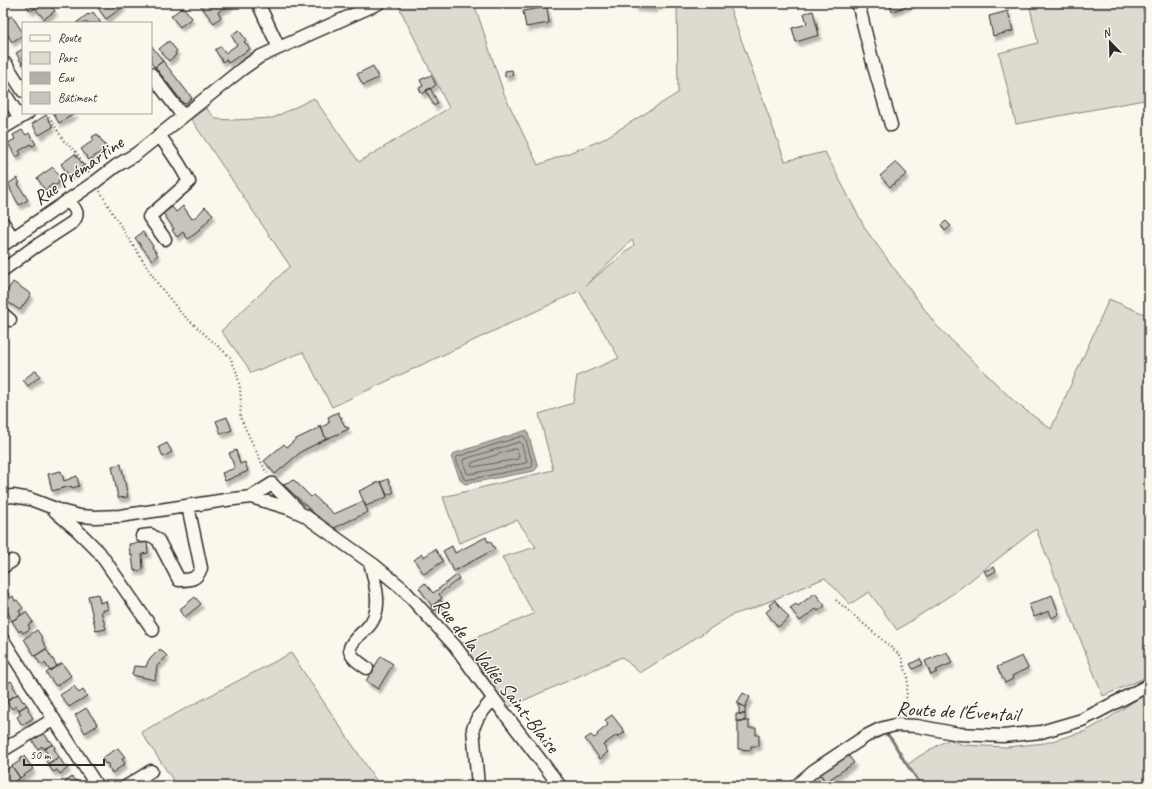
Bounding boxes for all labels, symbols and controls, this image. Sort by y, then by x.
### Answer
legend [22,22,152,114]
north arrow [1090,22,1130,62]
text: N [1100,24,1114,41]
text: Route [58,30,82,46]
text: Parc [58,50,78,66]
text: Eau [58,70,76,86]
text: Bâtiment [58,90,97,106]
street label: Rue Prémartine [28,129,130,211]
street label: Rue de la Vallée Saint-Blaise [428,593,566,759]
street label: Route de l'Éventail [896,696,1024,727]
scale bar [24,741,104,767]
text: 50 m [30,747,52,763]

